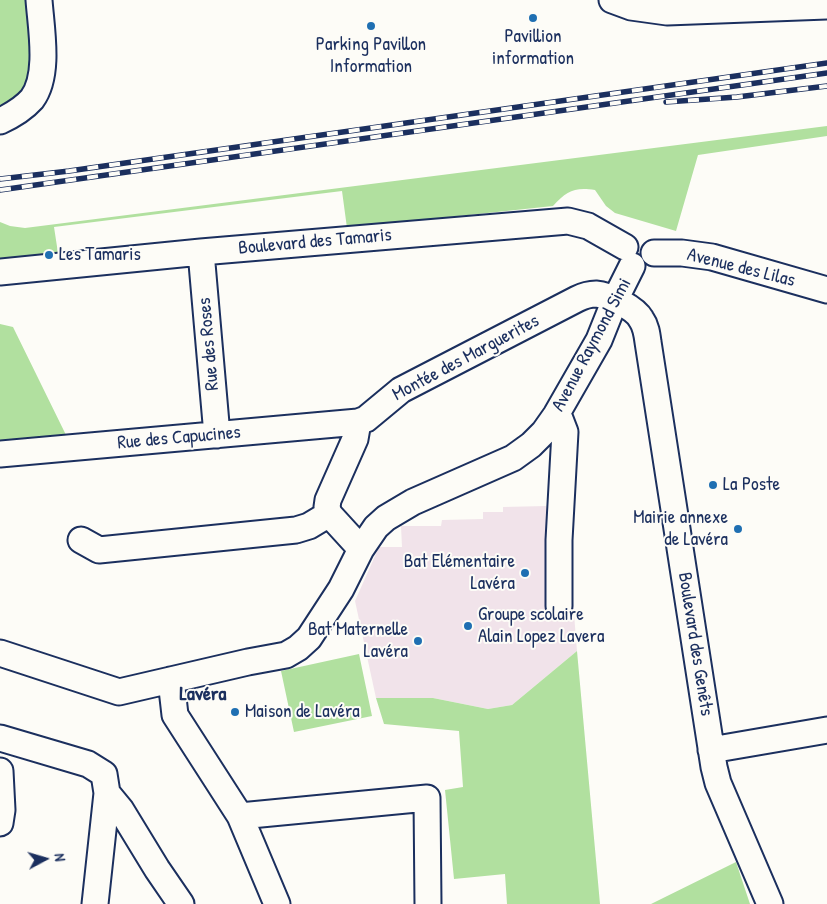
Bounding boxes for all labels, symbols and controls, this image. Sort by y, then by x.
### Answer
marker: Pavillion information [527,12,539,24]
marker: Parking Pavillon Information [365,20,377,32]
place label: Pavillion information [492,26,574,70]
place label: Parking Pavillon Information [316,34,426,78]
street label: Boulevard des Tamaris [237,224,393,260]
place label: Les Tamaris [59,244,141,266]
street label: Avenue des Lilas [685,244,797,292]
marker: Les Tamaris [43,249,55,261]
street label: Avenue Raymond Simi [547,274,637,416]
street label: Rue des Roses [194,297,224,391]
street label: Montée des Marguerites [389,310,543,406]
street label: Rue des Capucines [116,421,242,455]
place label: La Poste [723,474,780,496]
marker: La Poste [707,479,719,491]
place label: Mairie annexe de Lavéra [633,507,728,551]
marker: Mairie annexe de Lavéra [732,523,744,535]
place label: Bat Elémentaire Lavéra [404,551,515,595]
marker: Bat Elémentaire Lavéra [519,567,531,579]
street label: Boulevard des Genêts [672,571,718,717]
place label: Groupe scolaire Alain Lopez Lavera [478,604,604,648]
place label: Bat Maternelle Lavéra [308,619,408,663]
marker: Groupe scolaire Alain Lopez Lavera [462,620,474,632]
marker: Bat Maternelle Lavéra [412,635,424,647]
district label: Lavéra [180,683,226,707]
place label: Maison de Lavéra [245,701,360,723]
marker: Maison de Lavéra [229,706,241,718]
north arrow [20,834,70,884]
text: N [51,853,70,862]

